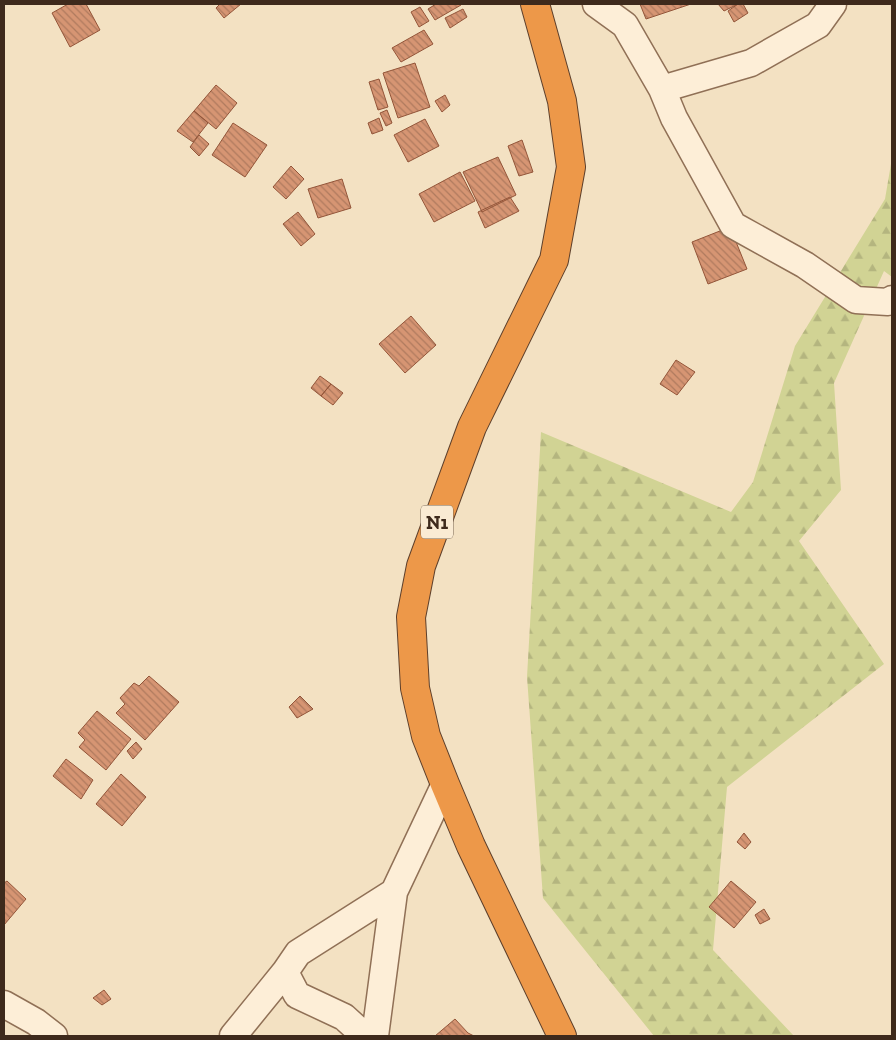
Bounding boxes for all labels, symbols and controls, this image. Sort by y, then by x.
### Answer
road number: N1 [421,506,453,538]

